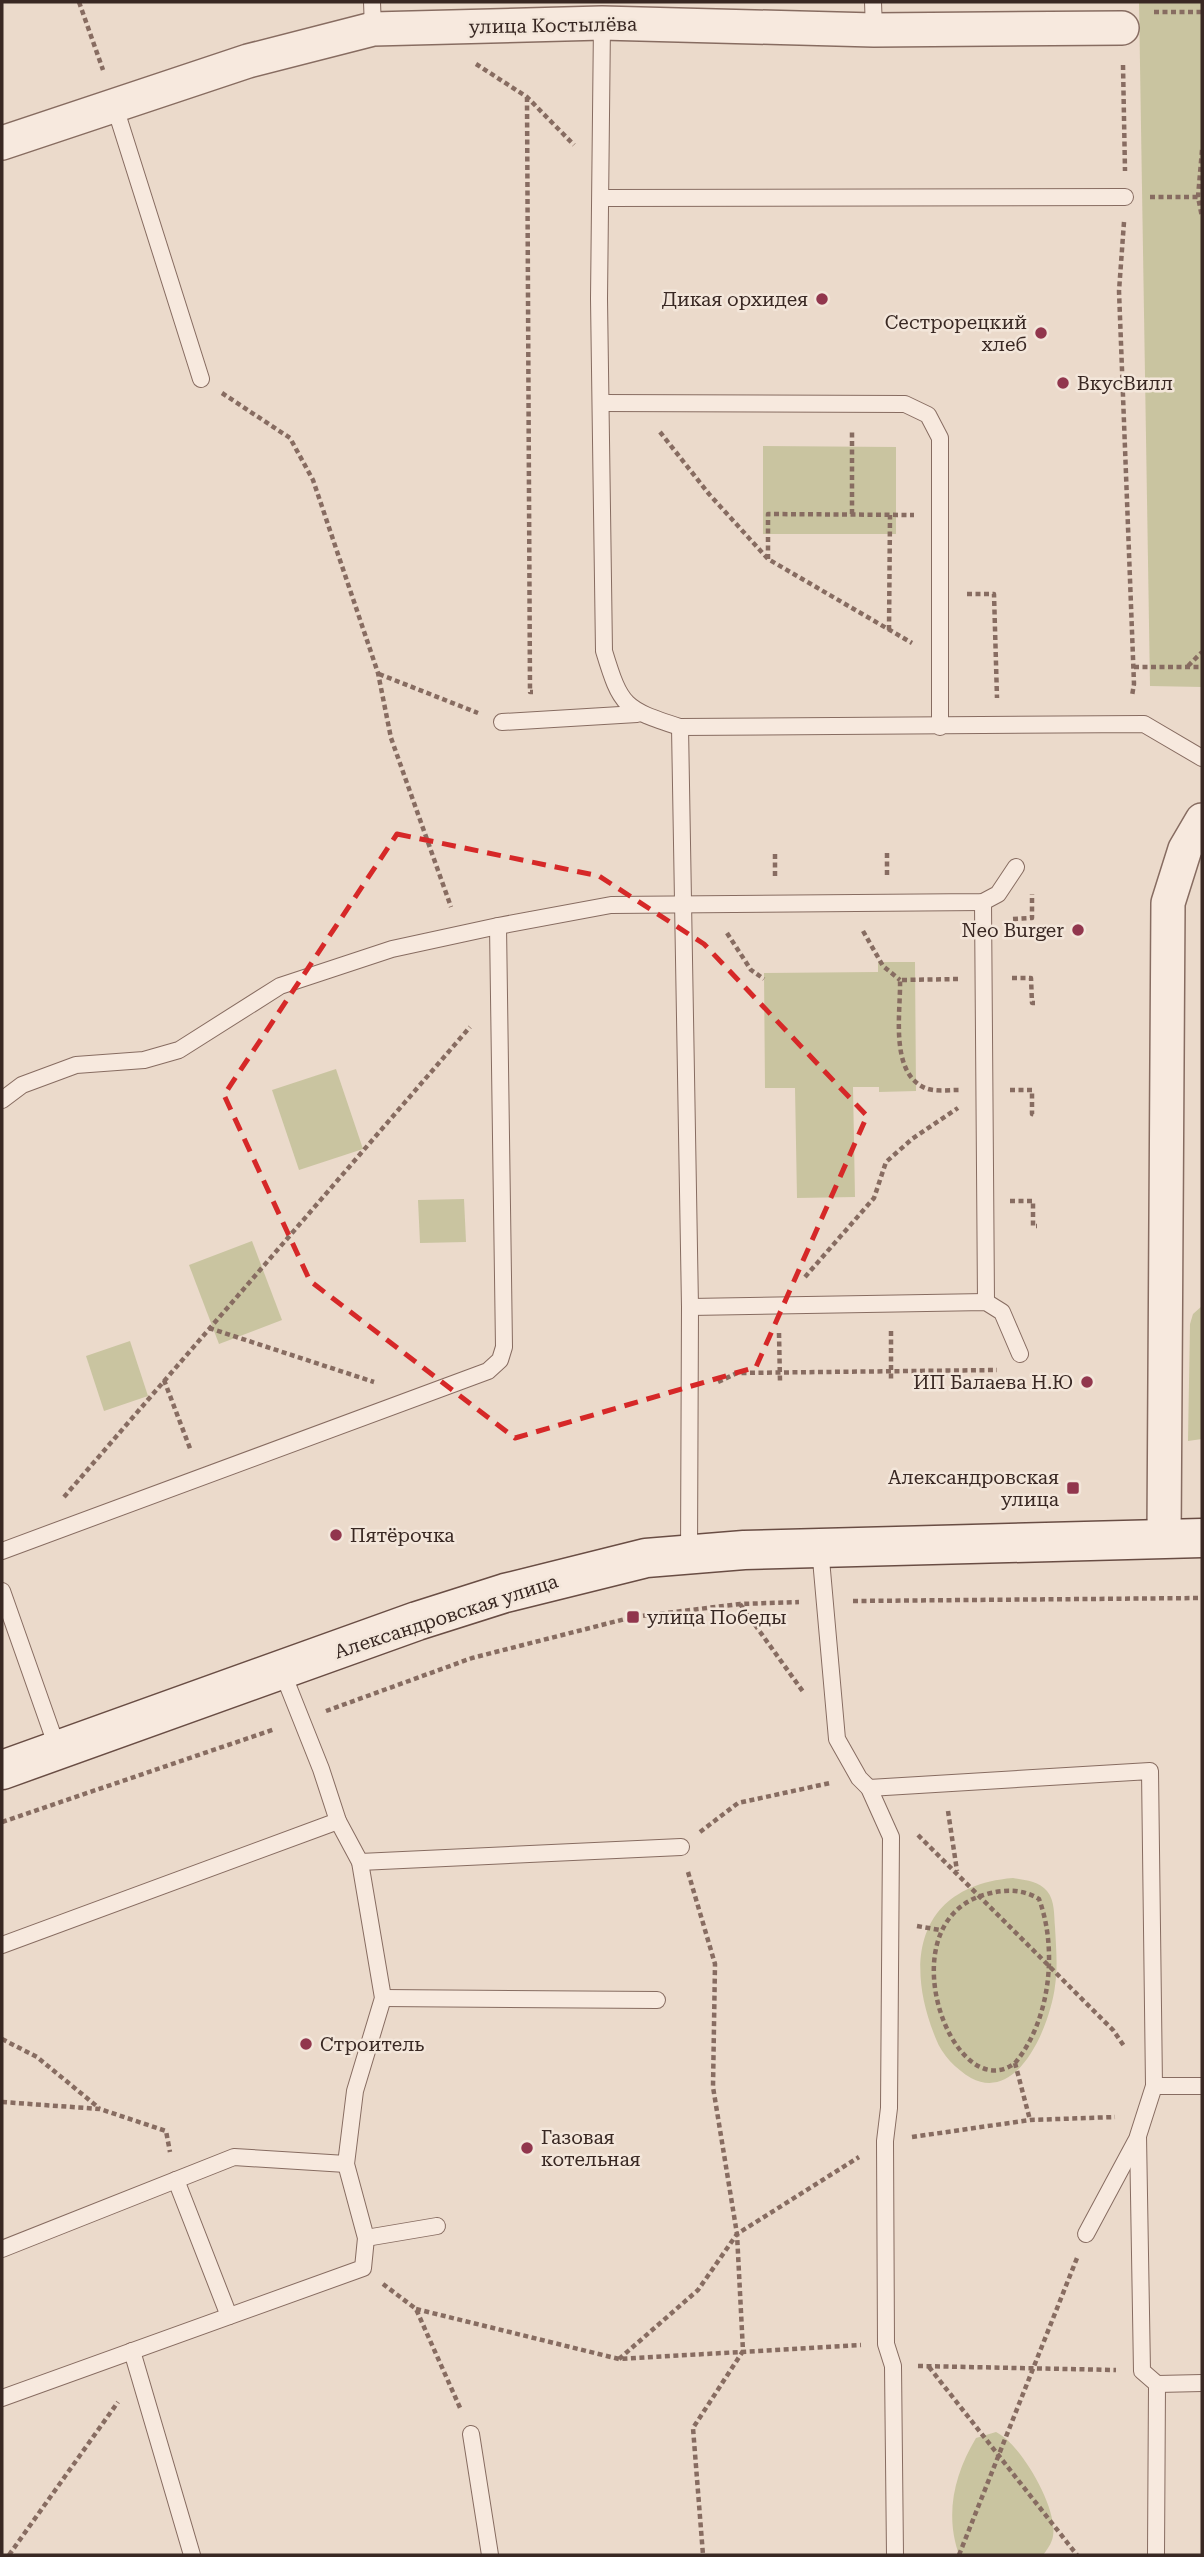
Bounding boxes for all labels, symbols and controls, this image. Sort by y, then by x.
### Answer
street label: улица Костылёва [469,13,638,38]
place label: Дикая орхидея [662,288,808,311]
marker: Дикая орхидея [814,291,830,307]
place label: Сестрорецкий хлеб [885,311,1027,356]
marker: Сестрорецкий хлеб [1033,325,1049,341]
place label: ВкусВилл [1077,372,1173,395]
marker: ВкусВилл [1055,375,1071,391]
place label: Neo Burger [962,919,1064,942]
marker: Neo Burger [1070,922,1086,938]
place label: ИП Балаева Н.Ю [913,1371,1073,1394]
marker: ИП Балаева Н.Ю [1079,1374,1095,1390]
place label: Александровская улица [888,1466,1060,1511]
marker: Александровская улица [1065,1480,1081,1496]
place label: Пятёрочка [350,1524,455,1547]
marker: Пятёрочка [328,1527,344,1543]
street label: Александровская улица [331,1569,561,1664]
place label: улица Победы [647,1606,787,1629]
marker: улица Победы [625,1609,641,1625]
place label: Строитель [320,2033,424,2056]
marker: Строитель [298,2036,314,2052]
place label: Газовая котельная [541,2126,641,2171]
marker: Газовая котельная [519,2140,535,2156]

